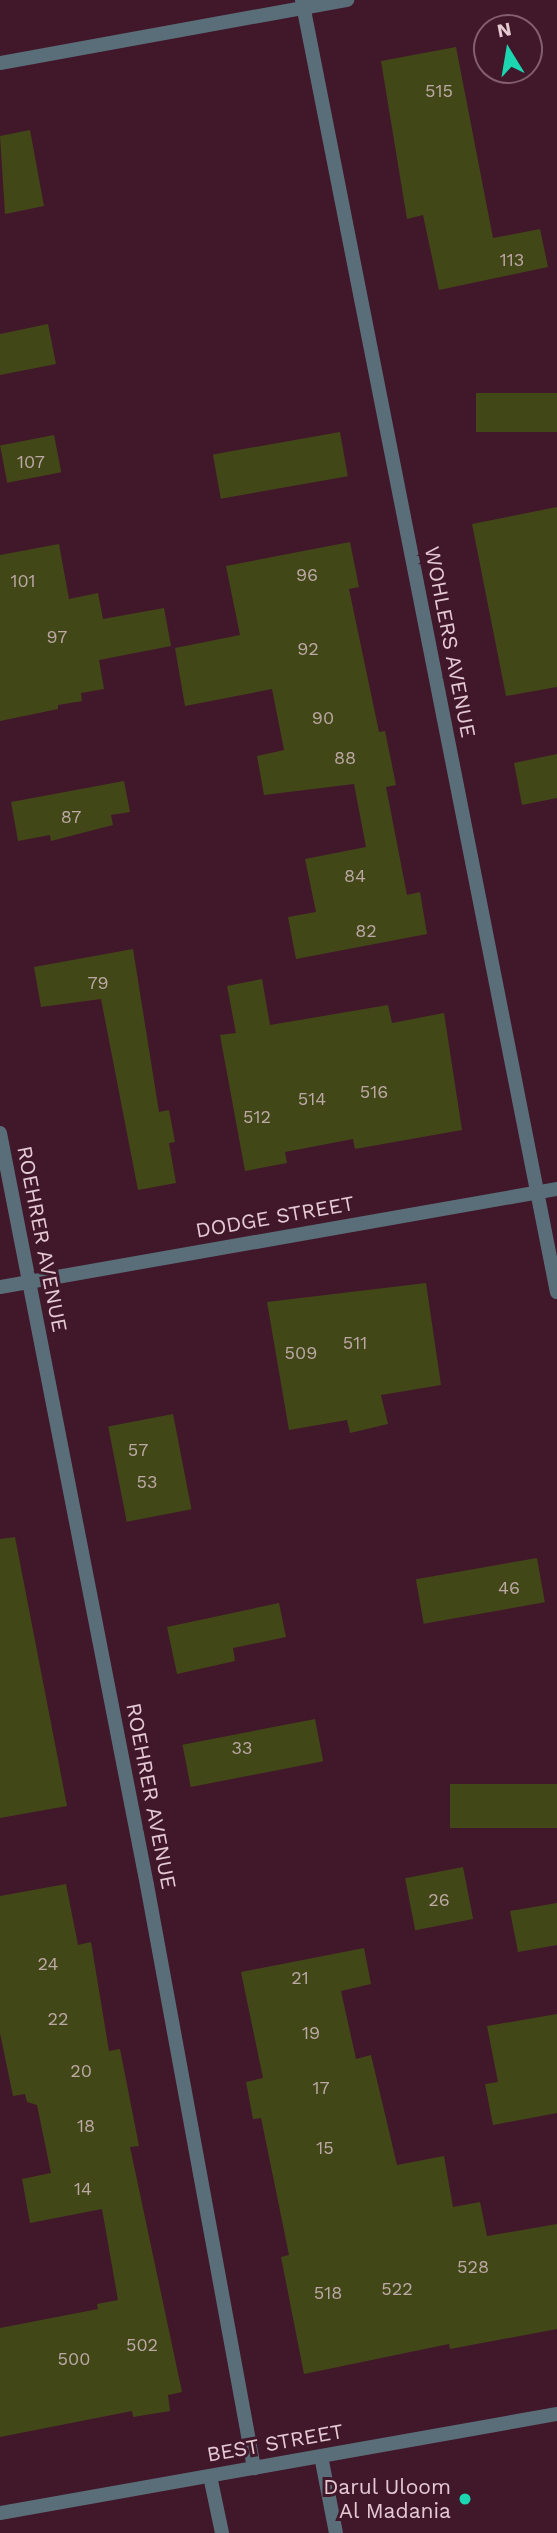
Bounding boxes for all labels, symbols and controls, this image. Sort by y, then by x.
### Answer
north arrow [473,14,543,84]
text: N [495,17,513,42]
house number: 515 [425,80,453,102]
house number: 113 [500,249,524,271]
house number: 107 [17,451,45,473]
street label: WOHLERS AVENUE [419,544,481,740]
house number: 96 [296,564,318,586]
house number: 101 [10,570,36,592]
house number: 97 [47,626,67,648]
house number: 92 [297,638,319,660]
house number: 90 [312,707,334,729]
house number: 88 [334,747,356,769]
house number: 87 [61,806,81,828]
house number: 84 [344,865,366,887]
house number: 82 [355,920,377,942]
house number: 79 [87,972,109,994]
house number: 516 [360,1081,388,1103]
house number: 514 [298,1088,326,1110]
house number: 512 [243,1106,271,1128]
street label: ROEHRER AVENUE [11,1143,73,1335]
street label: DODGE STREET [194,1191,356,1243]
house number: 511 [343,1332,367,1354]
house number: 509 [285,1342,317,1364]
house number: 57 [128,1439,148,1461]
house number: 53 [137,1471,157,1493]
house number: 46 [498,1577,520,1599]
street label: ROEHRER AVENUE [120,1700,182,1892]
house number: 33 [232,1737,252,1759]
house number: 26 [428,1889,450,1911]
house number: 24 [38,1953,58,1975]
house number: 21 [291,1967,309,1989]
house number: 22 [48,2008,68,2030]
house number: 19 [302,2022,320,2044]
house number: 20 [70,2060,92,2082]
house number: 17 [312,2077,330,2099]
house number: 18 [77,2115,95,2137]
house number: 15 [316,2137,334,2159]
house number: 14 [74,2178,92,2200]
house number: 528 [457,2256,489,2278]
house number: 522 [381,2278,413,2300]
house number: 518 [314,2282,342,2304]
house number: 502 [126,2334,158,2356]
house number: 500 [58,2348,90,2370]
street label: BEST STREET [204,2419,346,2467]
place label: Darul Uloom Al Madania [322,2474,451,2524]
marker: Darul Uloom Al Madania [457,2491,473,2507]

